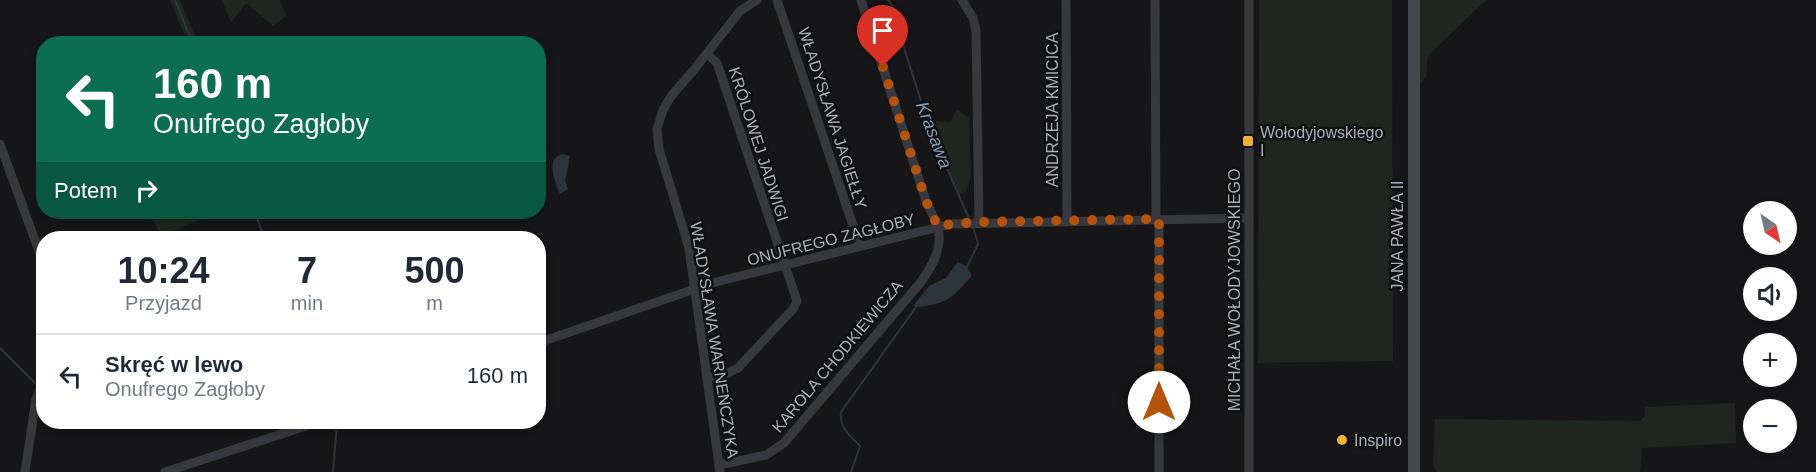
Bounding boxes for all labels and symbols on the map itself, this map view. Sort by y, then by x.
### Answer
pin [857,5,908,67]
street label: WŁADYSŁAWA JAGIEŁŁY [795,25,870,211]
street label: ANDRZEJA KMICICA [1044,32,1061,187]
street label: KRÓLOWEJ JADWIGI [726,65,792,223]
water label: Krasawa [912,99,956,171]
place label: Wołodyjowskiego I [1260,124,1383,159]
marker: Wołodyjowskiego I [1241,134,1255,148]
street label: MICHAŁA WOŁODYJOWSKIEGO [1226,169,1243,411]
street label: JANA PAWŁA II [1389,180,1406,292]
north arrow [1743,201,1797,255]
street label: ONUFREGO ZAGŁOBY [745,210,917,269]
street label: WŁADYSŁAWA WARNEŃCZYKA [687,220,743,460]
street label: KAROLA CHODKIEWICZA [769,277,906,436]
position arrow [1127,370,1191,434]
place label: Inspiro [1354,432,1402,449]
marker: Inspiro [1335,433,1349,447]

